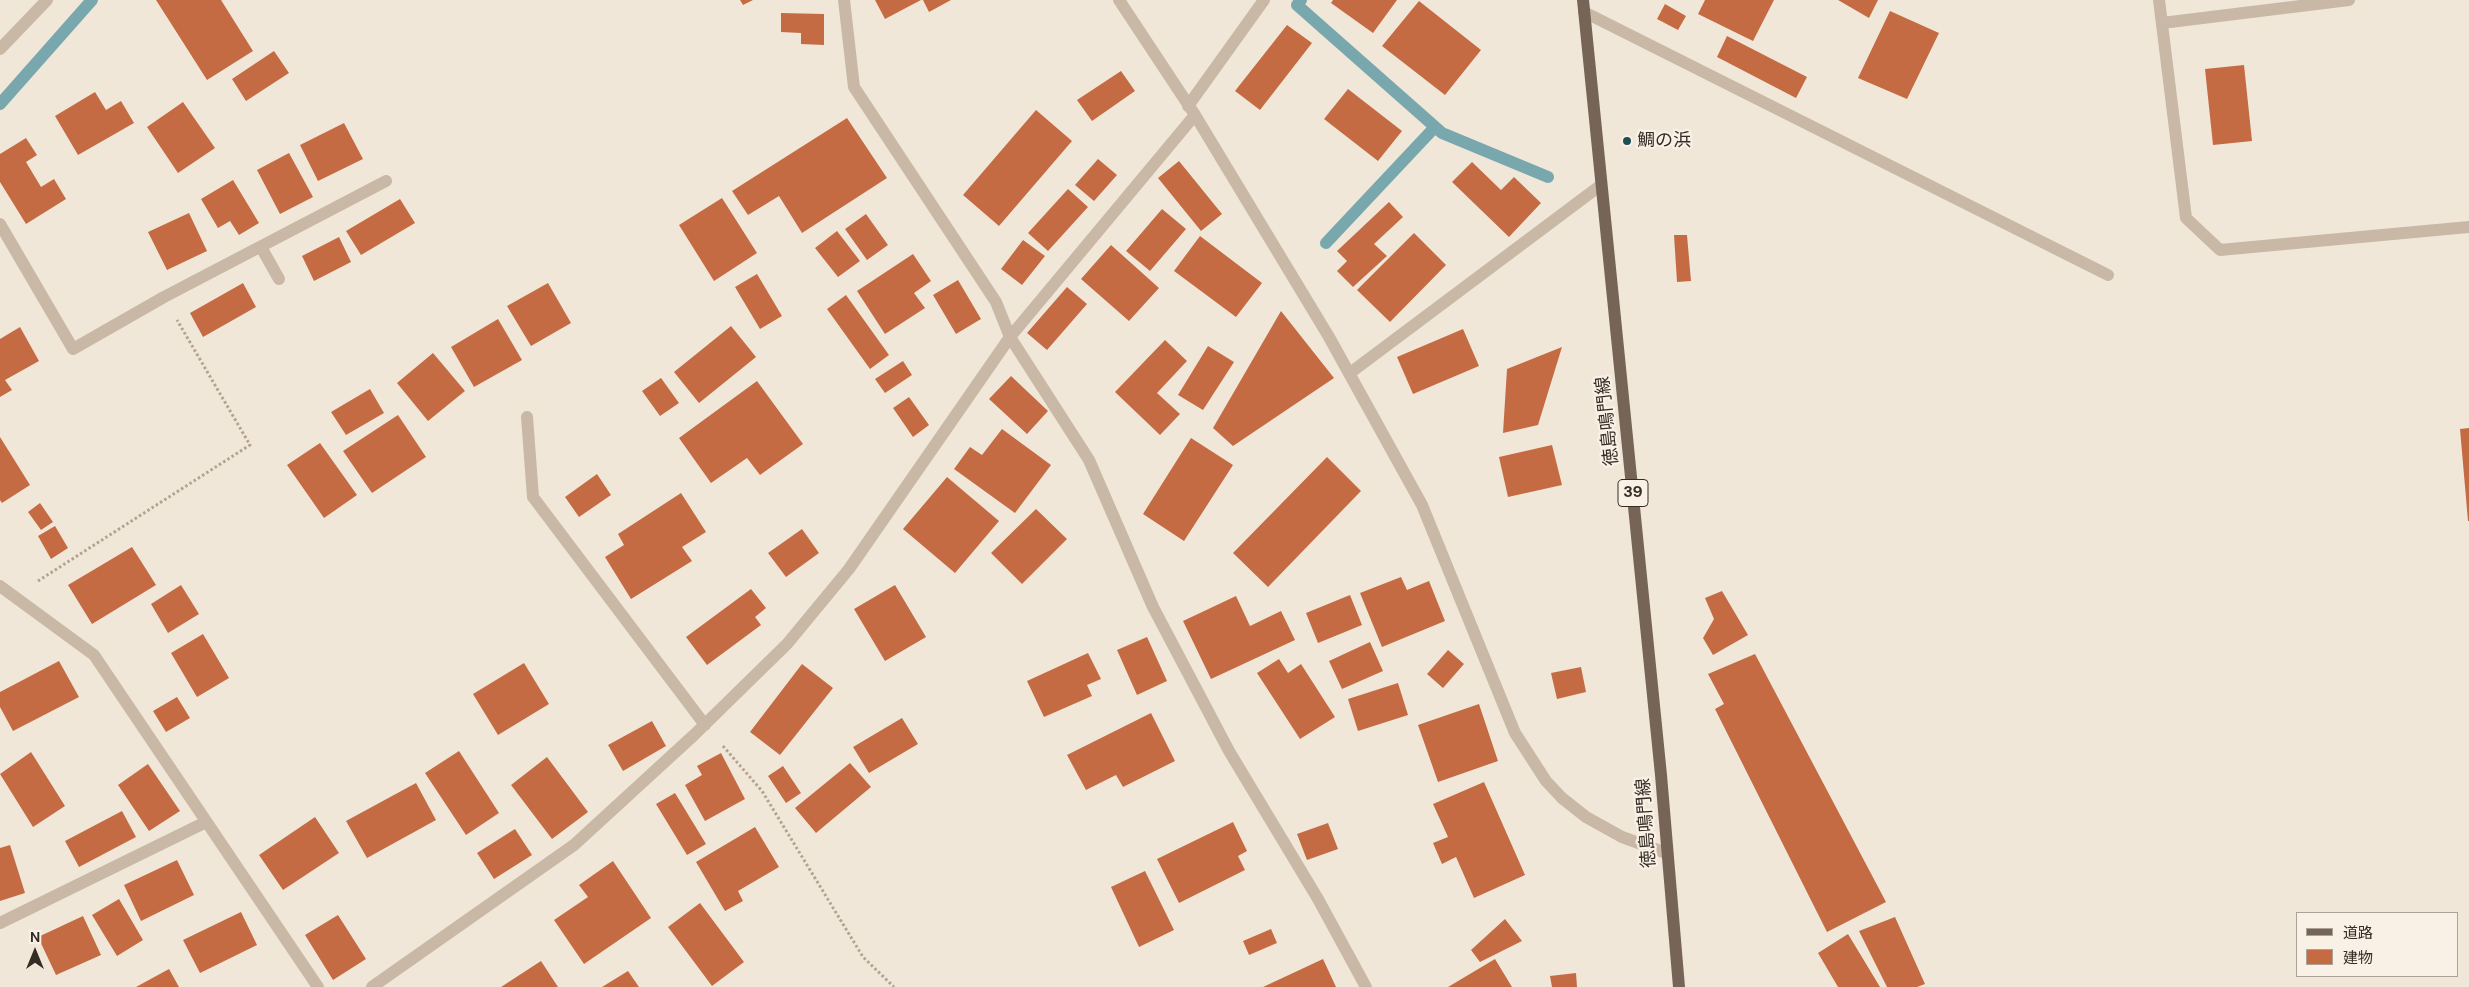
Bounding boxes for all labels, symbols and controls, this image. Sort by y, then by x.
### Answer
place label: 鯛の浜 [1637,130,1691,152]
marker: 鯛の浜 [1621,135,1633,147]
street label: 徳島鳴門線 [1593,375,1623,467]
road number: 39 [1618,479,1648,506]
street label: 徳島鳴門線 [1633,777,1661,869]
legend [2296,912,2459,977]
text: 道路 [2343,923,2373,943]
north arrow [10,927,60,977]
text: N [30,928,40,946]
text: 建物 [2343,948,2373,968]

